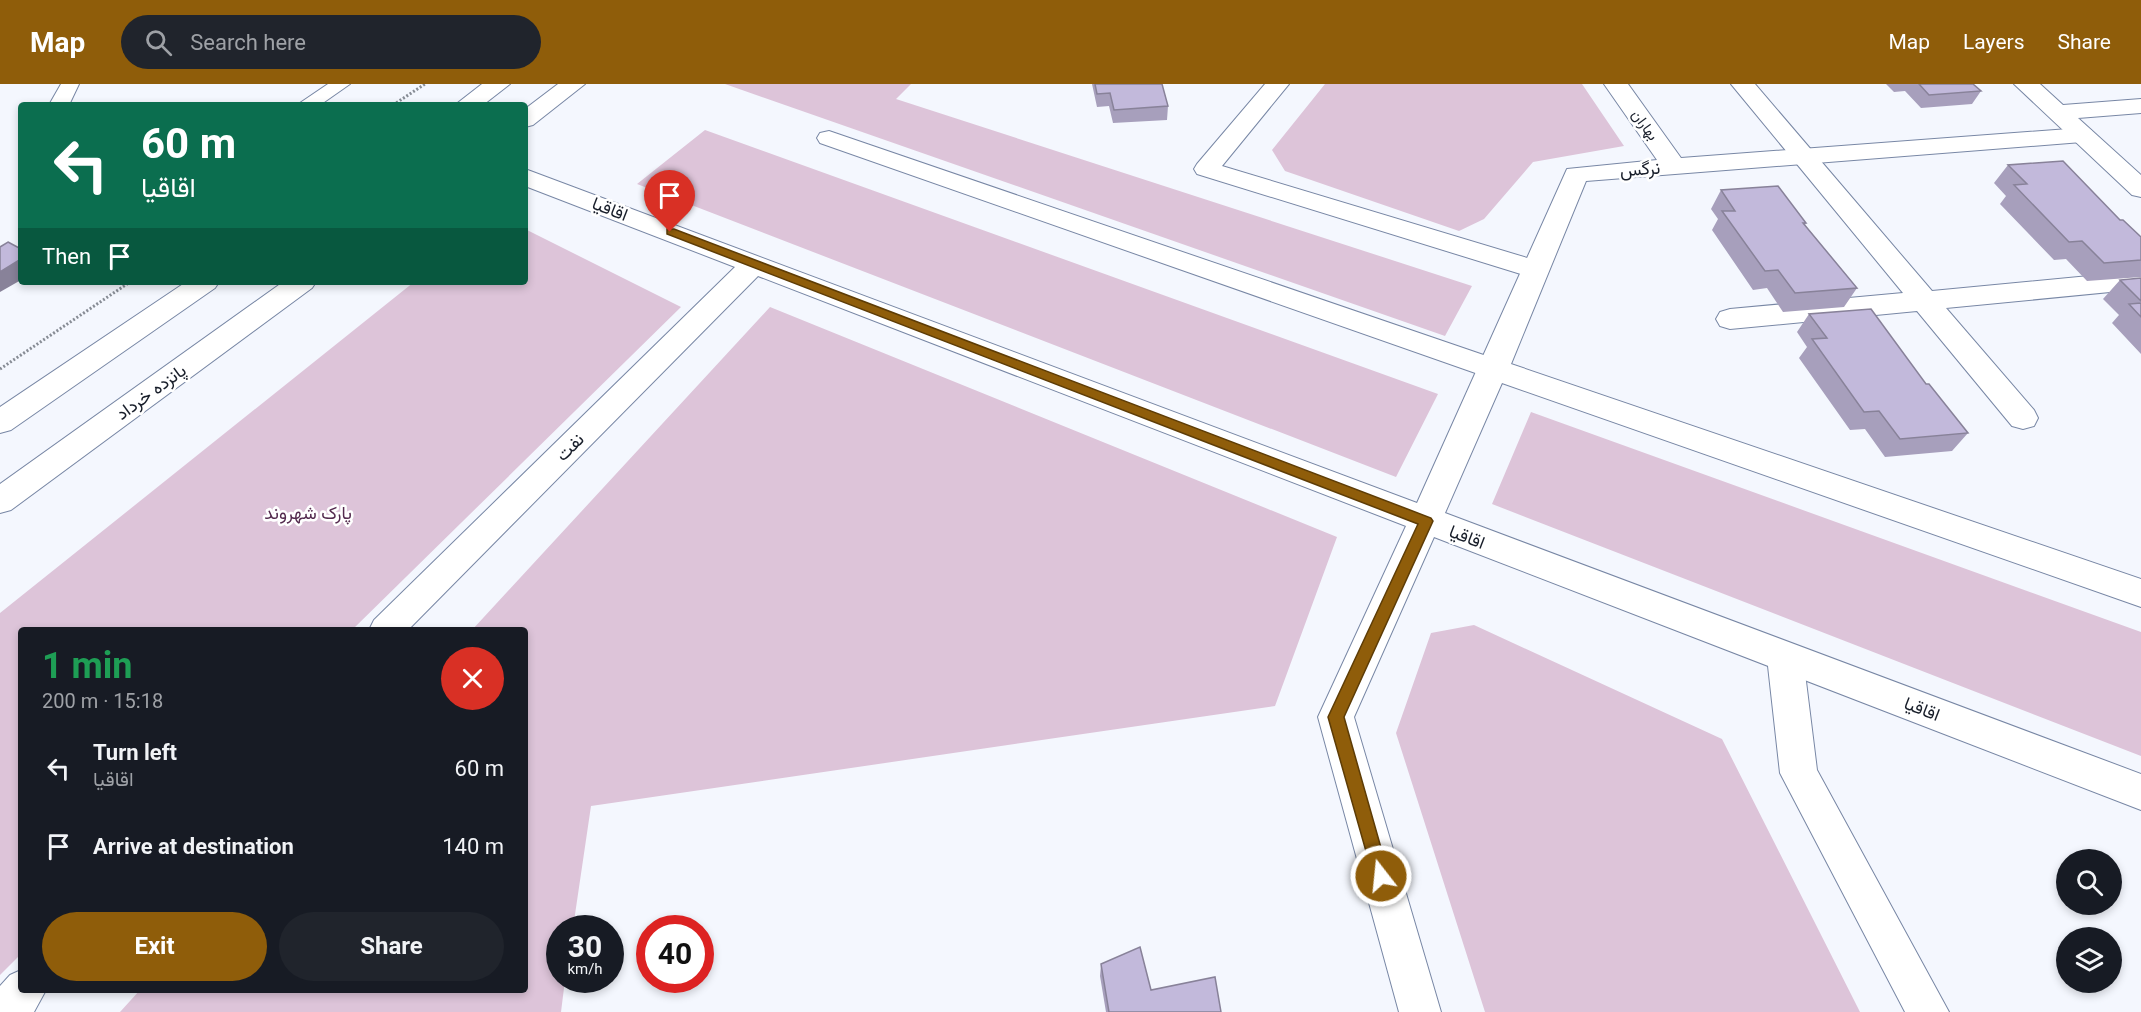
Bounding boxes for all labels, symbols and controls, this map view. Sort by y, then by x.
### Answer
search box [121,15,541,69]
text: Map [30,26,85,59]
icon: search [142,26,175,59]
text: Search here [190,30,306,55]
text: Map [1888,30,1930,54]
text: Layers [1963,30,2024,54]
text: Share [2057,30,2111,54]
street label: بهاران [1628,106,1662,144]
text: 60 m [141,119,236,168]
icon: left [42,126,120,204]
street label: نرگس [1619,157,1661,181]
pin [644,170,695,232]
text: اقاقیا [141,172,196,204]
icon: arrive [653,179,686,212]
street label: اقاقیا [589,192,631,225]
icon: arrive [103,240,136,273]
text: Then [42,244,91,269]
street label: پانزده خرداد [112,359,191,426]
street label: نفت [551,428,588,465]
park label: پارک شهروند [264,502,352,525]
street label: اقاقیا [1446,520,1488,553]
text: 1 min [42,645,133,687]
button: close [441,647,504,710]
text: 200 m · 15:18 [42,689,163,713]
street label: اقاقیا [1901,692,1943,725]
text: Turn left [93,740,177,765]
icon: left [42,752,75,785]
text: 60 m [455,756,504,781]
text: اقاقیا [93,767,134,791]
icon: arrive [42,830,75,863]
text: Arrive at destination [93,834,294,859]
text: 140 m [442,834,504,859]
position arrow [1349,844,1413,908]
map controls [2056,849,2122,993]
button: search [2056,849,2122,915]
button: Exit [42,912,267,981]
button: Share [279,912,504,981]
speed limit sign: 40 [636,915,714,993]
button: layers [2056,927,2122,993]
text: 30 [568,929,602,964]
text: km/h [567,960,603,978]

